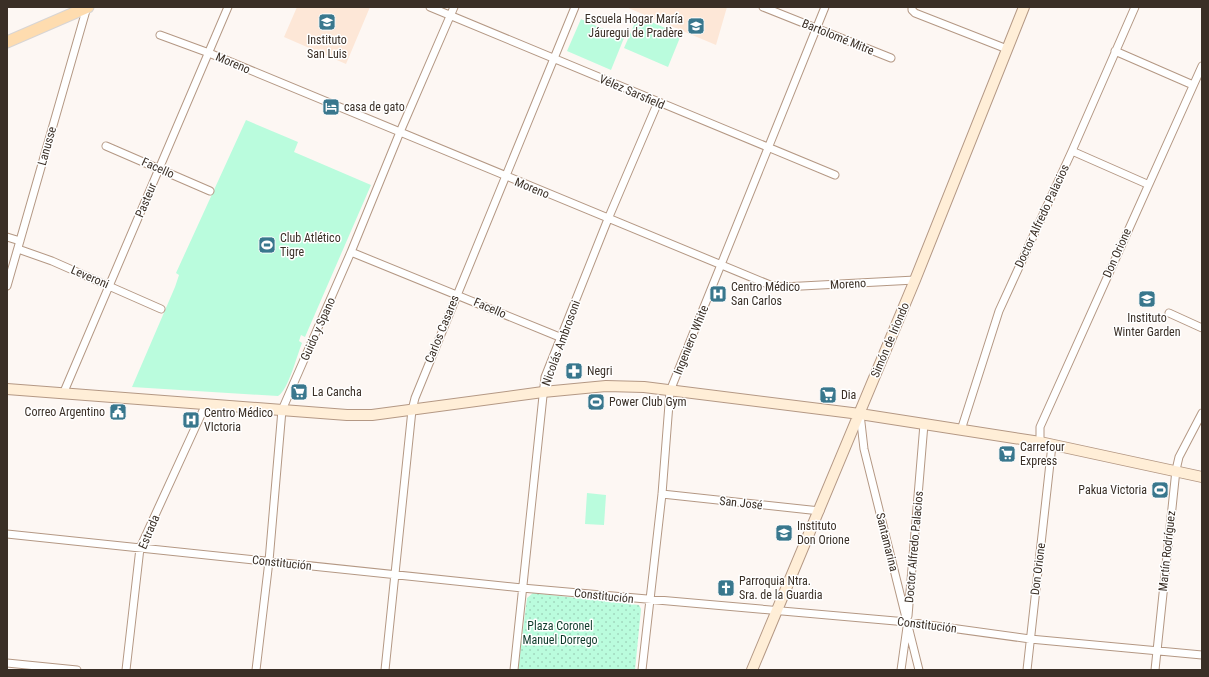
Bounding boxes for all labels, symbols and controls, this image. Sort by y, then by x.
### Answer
school or university icon: Instituto San Luis [317,12,337,32]
place label: Escuela Hogar María Jáuregui de Pradère [585,12,683,40]
school or university icon: Escuela Hogar María Jáuregui de Pradère [686,16,706,36]
street label: Bartolomé Mitre [800,16,876,58]
place label: Instituto San Luis [307,33,347,61]
street label: Moreno [214,50,252,76]
street label: Vélez Sarsfield [597,72,667,112]
hotel icon: casa de gato [321,97,341,117]
place label: casa de gato [344,100,405,114]
street label: Lanusse [35,125,59,167]
street label: Facello [140,155,176,181]
street label: Doctor Alfredo Palacios [1012,162,1072,270]
street label: Moreno [513,175,551,201]
street label: Pasteur [132,180,160,220]
street label: Don Orione [1100,226,1134,280]
place label: Club Atlético Tigre [280,231,341,259]
sports icon: Club Atlético Tigre [257,235,277,255]
street label: Leveroni [69,263,111,291]
street label: Moreno [830,276,866,292]
place label: Centro Médico San Carlos [731,280,800,308]
hospital icon: Centro Médico San Carlos [708,284,728,304]
school or university icon: Instituto Winter Garden [1137,289,1157,309]
street label: Carlos Casares [422,293,462,365]
street label: Guido y Spano [298,295,338,363]
street label: Facello [472,295,508,321]
street label: Nicolás Ambrosoni [539,298,583,388]
street label: Simón de Iriondo [868,300,912,380]
street label: Ingeniero White [671,303,711,377]
place label: Instituto Winter Garden [1113,311,1181,339]
pharmacy icon: Negri [564,361,584,381]
place label: Negri [587,364,612,378]
supermarket icon: La Cancha [289,382,309,402]
place label: La Cancha [312,385,362,399]
supermarket icon: Dia [818,385,838,405]
place label: Dia [841,388,857,402]
sports icon: Power Club Gym [586,392,606,412]
place label: Power Club Gym [609,395,687,409]
public building icon: Correo Argentino [108,402,128,422]
place label: Correo Argentino [25,405,105,419]
place label: Centro Médico VIctoria [204,406,273,434]
hospital icon: Centro Médico VIctoria [181,410,201,430]
place label: Carrefour Express [1020,440,1065,468]
supermarket icon: Carrefour Express [997,444,1017,464]
sports icon: Pakua Victoria [1150,480,1170,500]
place label: Pakua Victoria [1078,483,1147,497]
street label: Doctor Alfredo Palacios [902,490,926,604]
street label: San José [719,494,764,512]
street label: Martín Rodríguez [1156,510,1178,592]
street label: Santamarina [873,511,901,573]
street label: Estrada [136,513,163,551]
place label: Instituto Don Orione [797,519,850,547]
school or university icon: Instituto Don Orione [774,523,794,543]
street label: Don Orione [1028,542,1048,596]
street label: Constitución [251,553,313,573]
place label: Parroquia Ntra. Sra. de la Guardia [739,574,823,602]
church icon: Parroquia Ntra. Sra. de la Guardia [716,578,736,598]
street label: Constitución [573,586,635,606]
street label: Constitución [896,614,958,636]
park label: Plaza Coronel Manuel Dorrego [522,619,598,647]

